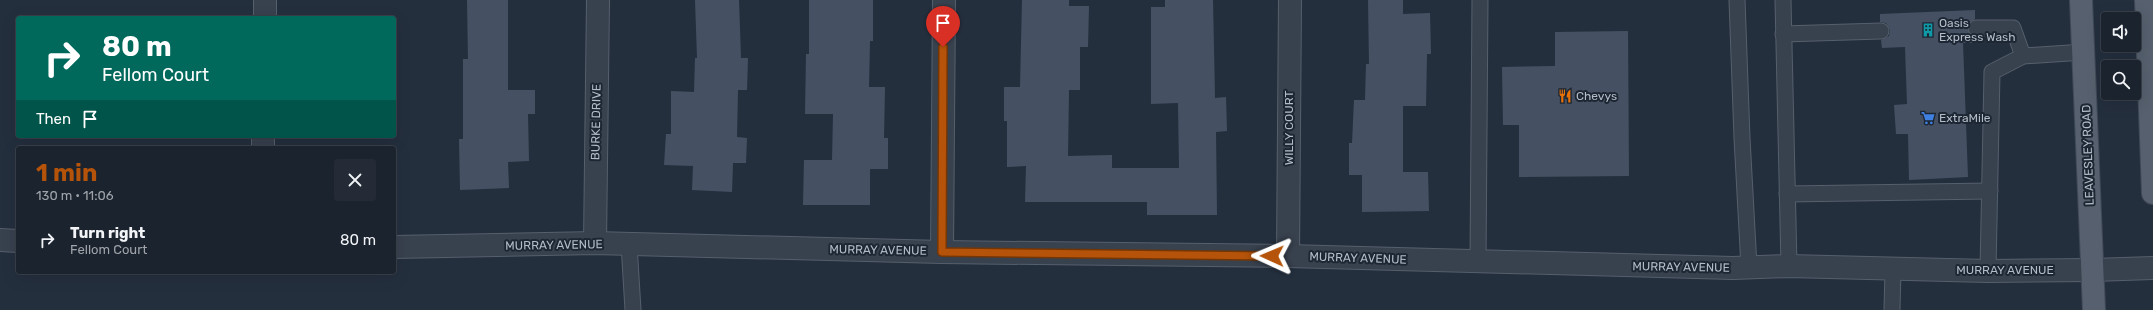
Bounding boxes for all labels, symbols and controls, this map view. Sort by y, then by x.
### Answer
pin [926,6,960,47]
icon: arrive [932,12,954,34]
map controls [2101,12,2141,100]
button: sound [2101,12,2141,52]
place label: Oasis Express Wash [1939,16,2015,44]
building icon: Oasis Express Wash [1920,22,1936,38]
text: 80 m [102,30,172,63]
icon: right [36,32,88,84]
button: search [2101,60,2141,100]
text: Fellom Court [102,64,209,86]
street label: BURKE DRIVE [588,84,604,160]
restaurant icon: Chevys [1557,88,1573,104]
place label: Chevys [1576,89,1617,103]
street label: WILLY COURT [1282,91,1296,165]
street label: LEAVESLEY ROAD [2079,104,2097,206]
icon: arrive [79,108,101,130]
text: Then [36,110,71,128]
supermarket icon: ExtraMile [1920,110,1936,126]
place label: ExtraMile [1939,111,1991,125]
text: 1 min [36,159,97,187]
button: close [334,159,376,201]
text: 130 m · 11:06 [36,188,114,203]
text: Turn right [70,224,145,242]
icon: right [36,229,58,251]
text: 80 m [340,231,376,249]
position arrow [1251,235,1293,277]
street label: MURRAY AVENUE [505,237,603,253]
text: Fellom Court [70,242,147,257]
street label: MURRAY AVENUE [829,242,927,258]
street label: MURRAY AVENUE [1309,249,1407,267]
street label: MURRAY AVENUE [1632,259,1730,275]
street label: MURRAY AVENUE [1956,263,2054,277]

